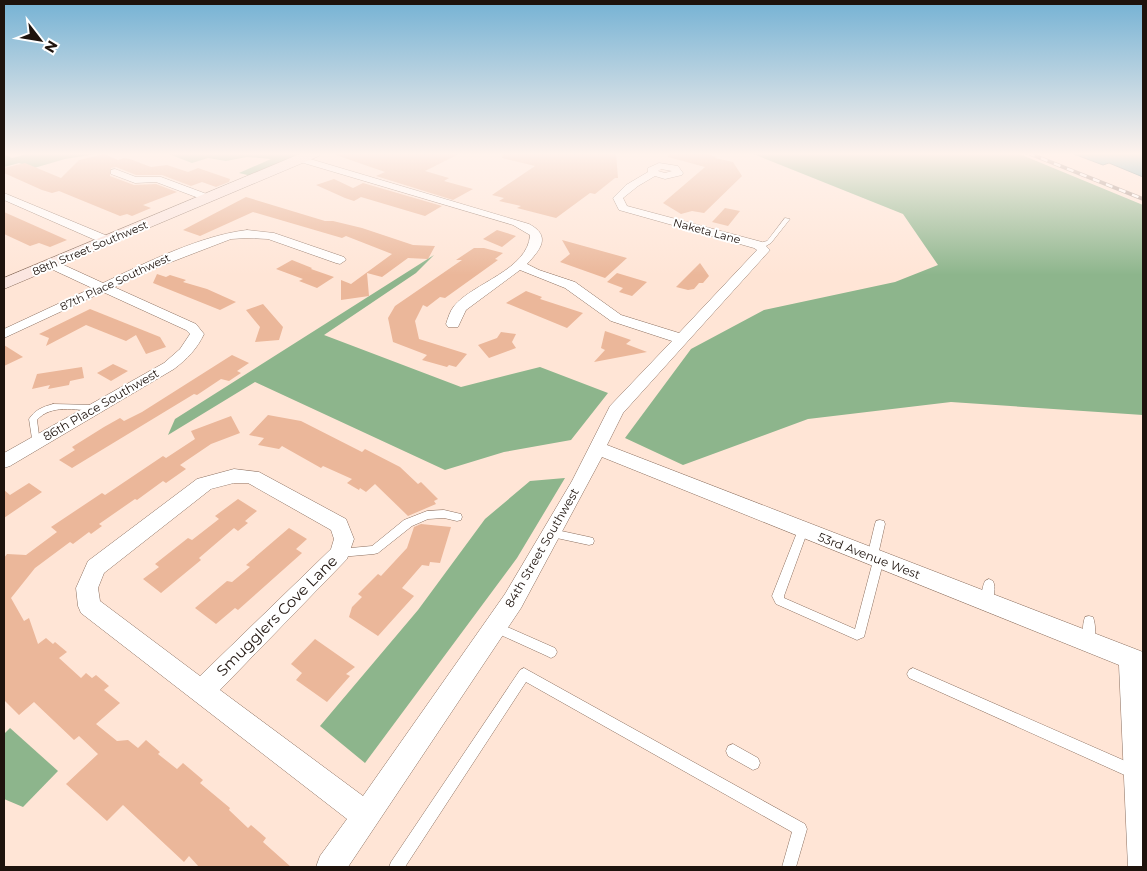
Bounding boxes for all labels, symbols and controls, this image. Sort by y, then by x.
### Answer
north arrow [15,15,65,65]
text: N [41,37,62,56]
street label: Naketa Lane [672,215,743,247]
street label: 88th Street Southwest [30,217,150,279]
street label: 87th Place Southwest [58,250,173,314]
street label: 86th Place Southwest [40,365,161,444]
street label: 84th Street Southwest [501,485,582,610]
street label: 53rd Avenue West [816,529,923,582]
street label: Smugglers Cove Lane [212,551,341,680]

